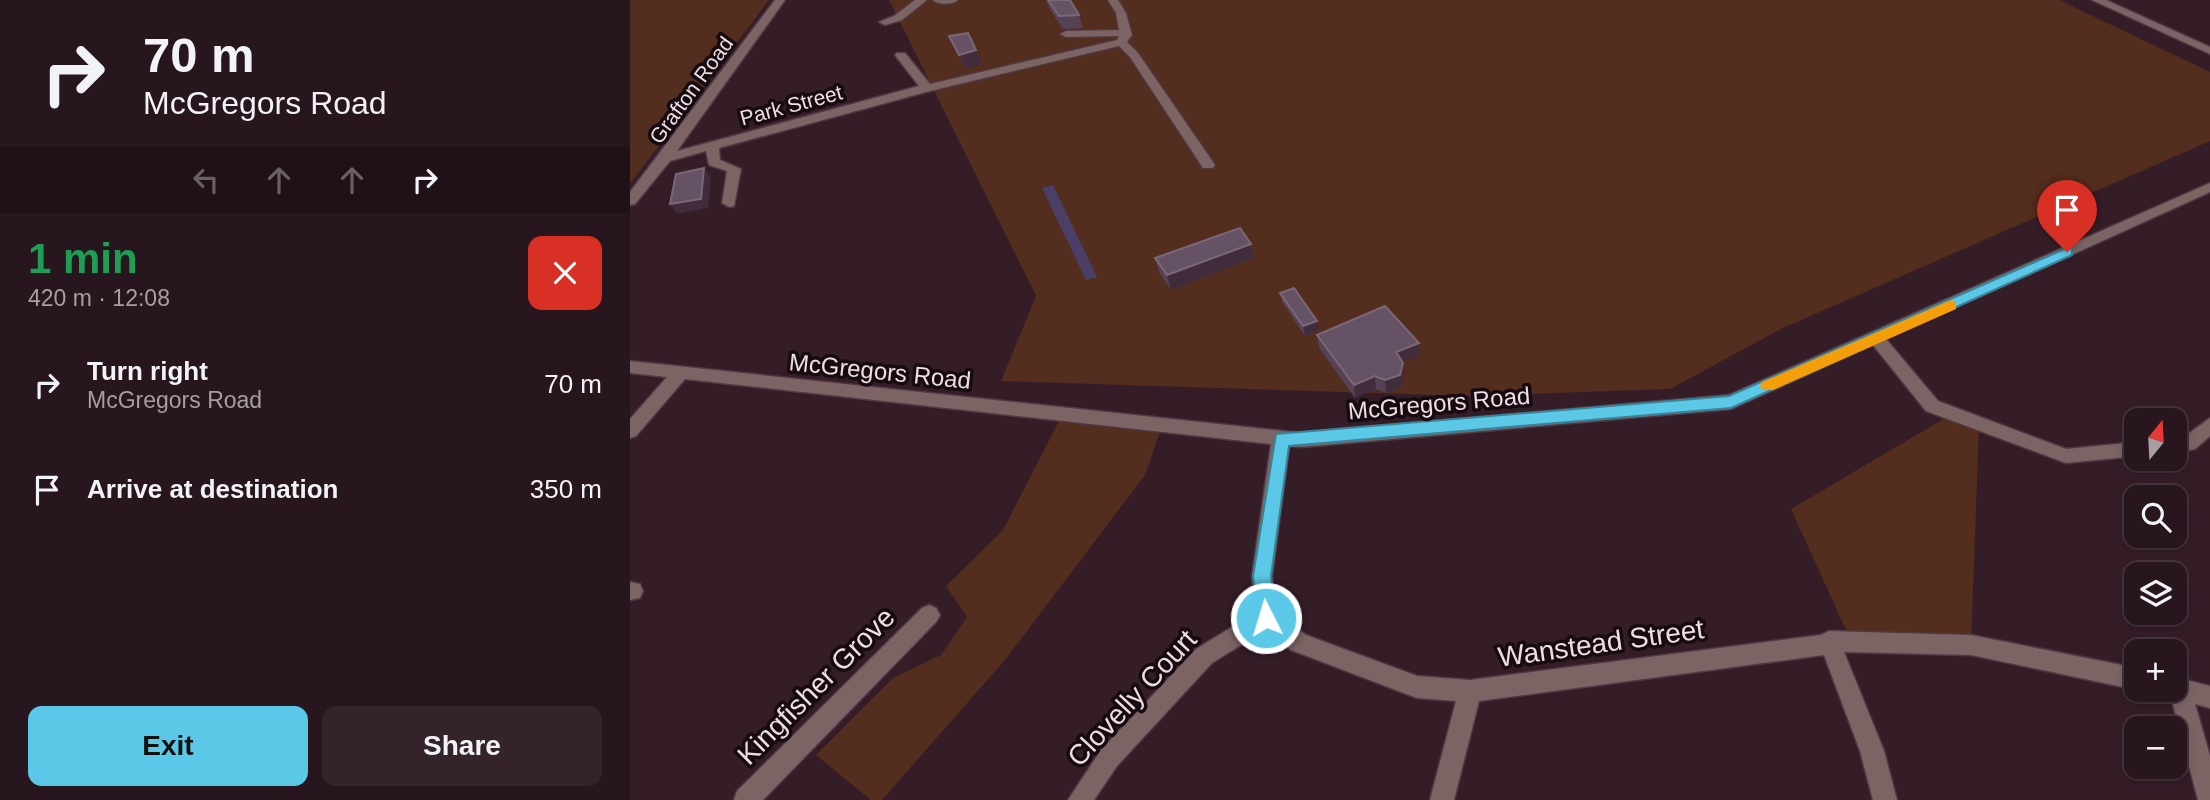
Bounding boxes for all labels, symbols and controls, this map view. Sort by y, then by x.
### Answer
icon: right [28,28,119,119]
text: 70 m [143,28,255,82]
street label: Grafton Road [645,32,737,148]
street label: Park Street [737,80,845,130]
text: McGregors Road [143,85,387,121]
icon: left [187,161,225,199]
icon: ahead [260,161,298,199]
icon: ahead [333,161,371,199]
icon: right [406,161,444,199]
pin [2037,180,2097,252]
icon: arrive [2048,191,2086,229]
text: 1 min [28,235,138,282]
button: close [528,236,602,310]
text: 420 m · 12:08 [28,285,170,311]
street label: McGregors Road [788,348,972,394]
text: Turn right [87,356,208,386]
icon: right [28,366,66,404]
text: 70 m [544,369,602,399]
street label: McGregors Road [1347,382,1531,424]
text: McGregors Road [87,387,262,413]
north arrow [2124,408,2188,471]
map controls [2124,408,2187,779]
icon: arrive [28,471,66,509]
text: Arrive at destination [87,474,338,504]
text: 350 m [530,474,602,504]
button: search [2124,485,2187,548]
button: layers [2124,562,2187,625]
position arrow [1229,581,1303,655]
street label: Kingfisher Grove [731,601,901,771]
street label: Wanstead Street [1496,613,1706,673]
street label: Clovelly Court [1061,624,1203,772]
button: + [2124,639,2187,702]
button: Exit [28,706,308,786]
button: Share [322,706,602,786]
button: − [2124,716,2187,779]

